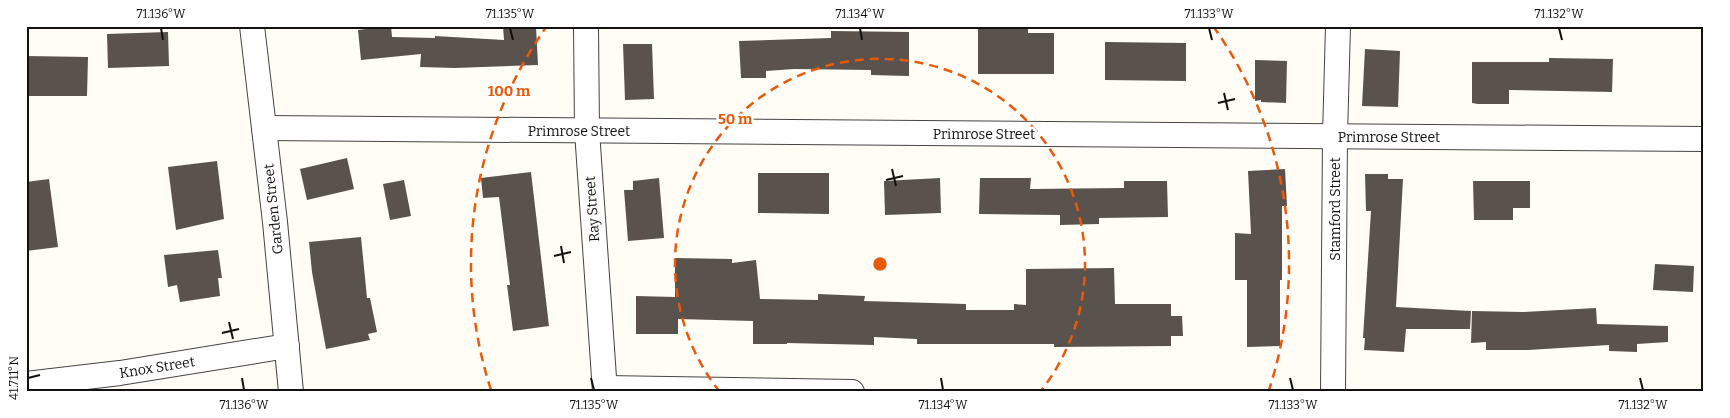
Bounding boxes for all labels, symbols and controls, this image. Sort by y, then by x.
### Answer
text: 71.136°W [136,7,186,21]
text: 71.135°W [486,7,535,21]
text: 71.134°W [836,7,885,21]
text: 71.133°W [1184,7,1234,21]
text: 71.132°W [1534,7,1584,21]
text: 100 m [488,82,531,100]
text: 50 m [718,110,753,128]
street label: Primrose Street [528,123,630,140]
street label: Primrose Street [933,126,1035,143]
street label: Primrose Street [1338,129,1440,146]
street label: Stamford Street [1327,157,1344,261]
street label: Garden Street [260,163,287,255]
street label: Ray Street [582,175,603,242]
centre of rings [871,255,889,273]
street label: Knox Street [118,353,196,382]
text: 41.711°N [7,356,21,400]
text: 71.136°W [219,398,269,412]
text: 71.135°W [570,398,619,412]
text: 71.134°W [919,398,968,412]
text: 71.133°W [1268,398,1318,412]
text: 71.132°W [1618,398,1668,412]

